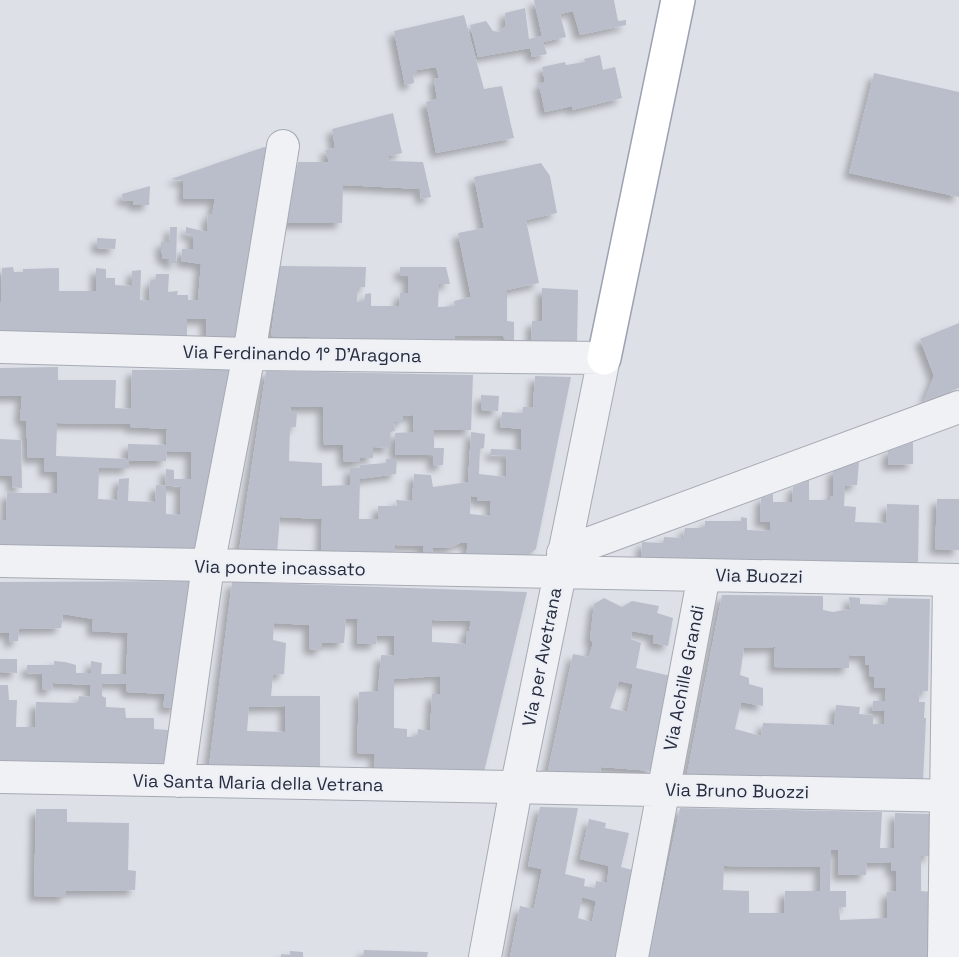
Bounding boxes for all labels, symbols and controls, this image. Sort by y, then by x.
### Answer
street label: Via Ferdinando 1° D'Aragona [182,340,422,367]
street label: Via ponte incassato [194,555,366,580]
street label: Via Buozzi [715,563,803,588]
street label: Via per Avetrana [517,585,566,728]
street label: Via Achille Grandi [658,603,709,753]
street label: Via Santa Maria della Vetrana [132,769,384,796]
street label: Via Bruno Buozzi [665,778,809,803]

